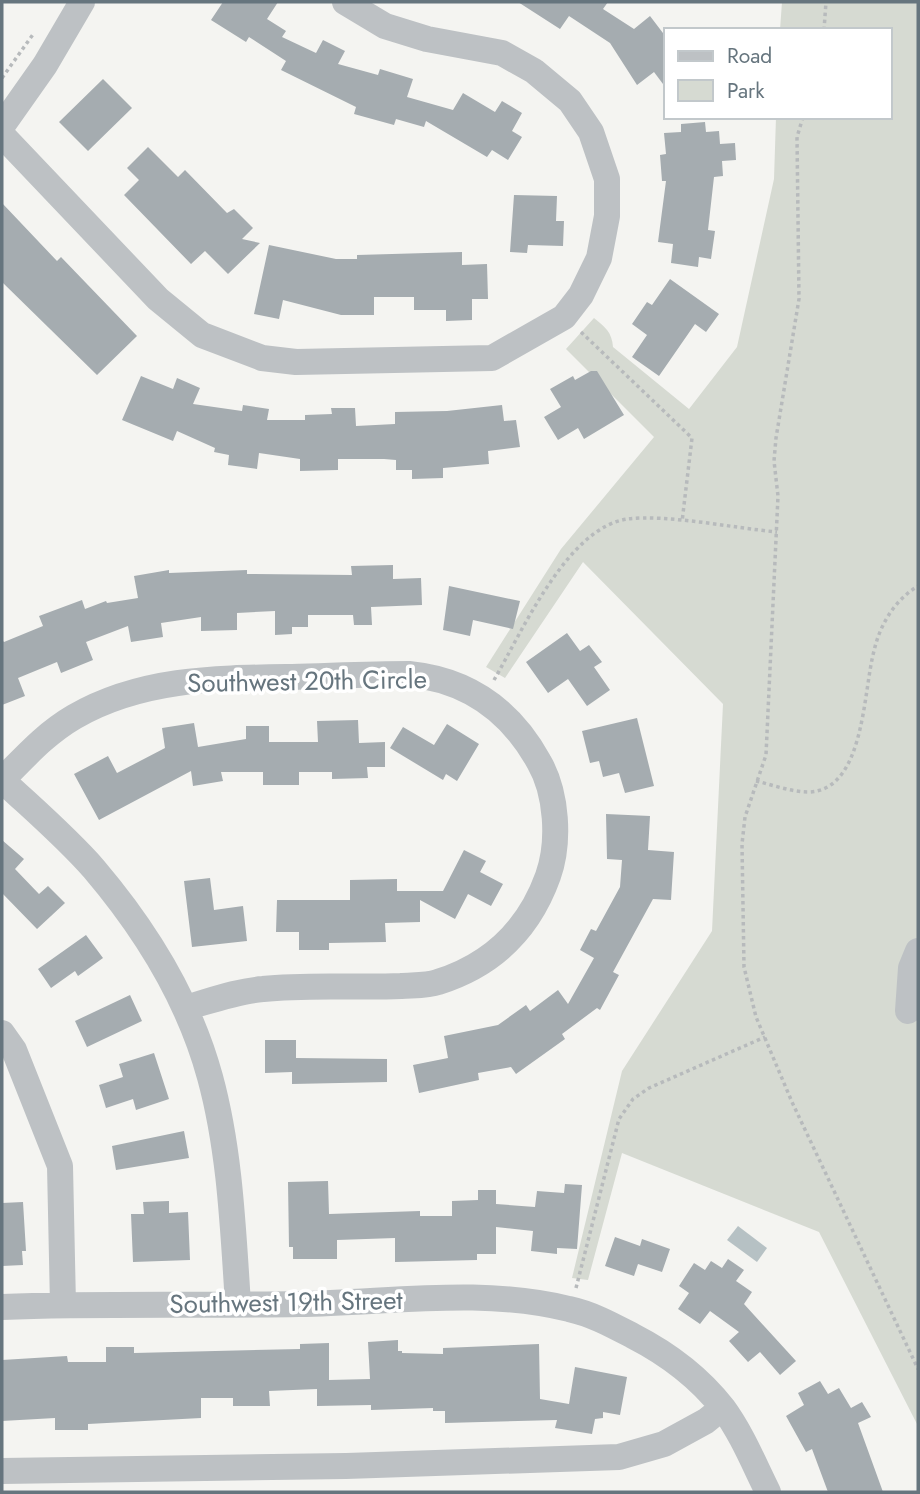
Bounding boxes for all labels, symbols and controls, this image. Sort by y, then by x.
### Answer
legend [664,28,892,119]
text: Road [727,41,772,71]
text: Park [727,76,765,106]
street label: Southwest 20th Circle [187,660,427,702]
street label: Southwest 19th Street [169,1281,404,1323]

